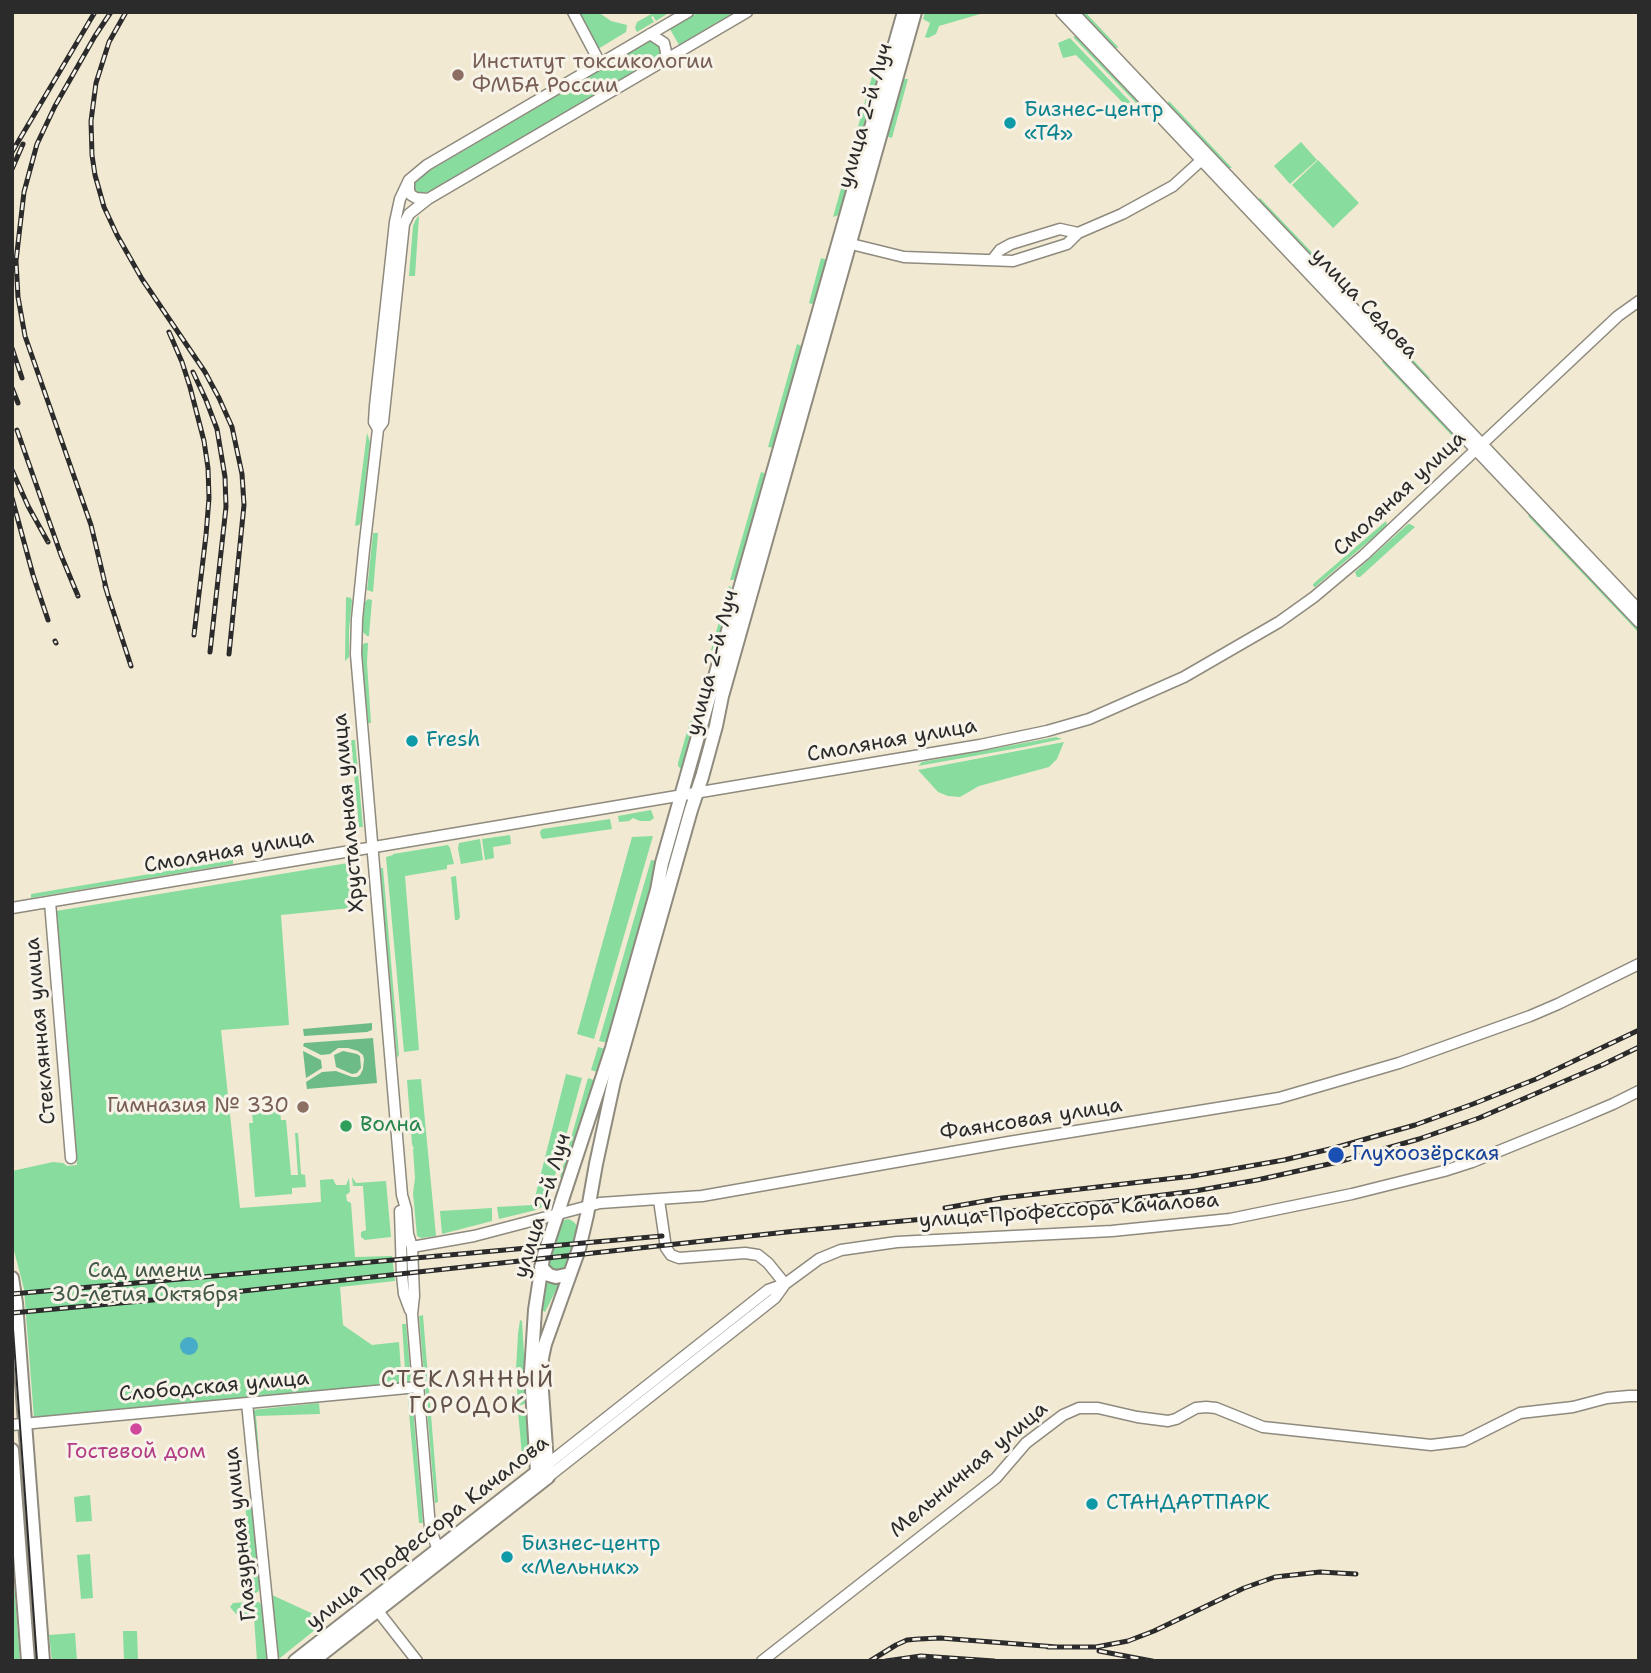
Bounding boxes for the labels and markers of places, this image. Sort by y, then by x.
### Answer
place label: Институт токсикологии ФМБА России [472,50,713,100]
marker: Институт токсикологии ФМБА России [450,67,466,83]
place label: Бизнес-центр «Т4» [1024,98,1164,148]
marker: Бизнес-центр «Т4» [1002,115,1018,131]
place label: Fresh [426,728,480,754]
marker: Fresh [404,733,420,749]
place label: Гимназия № 330 [107,1094,289,1120]
marker: Гимназия № 330 [295,1099,311,1115]
place label: Волна [360,1113,422,1139]
marker: Волна [338,1118,354,1134]
place label: Глухоозёрская [1352,1142,1500,1168]
marker: Глухоозёрская [1326,1145,1346,1165]
marker: Гостевой дом [128,1421,144,1437]
place label: Гостевой дом [66,1440,206,1466]
place label: СТАНДАРТПАРК [1106,1491,1270,1517]
marker: СТАНДАРТПАРК [1084,1496,1100,1512]
place label: Бизнес-центр «Мельник» [521,1532,661,1582]
marker: Бизнес-центр «Мельник» [499,1549,515,1565]

